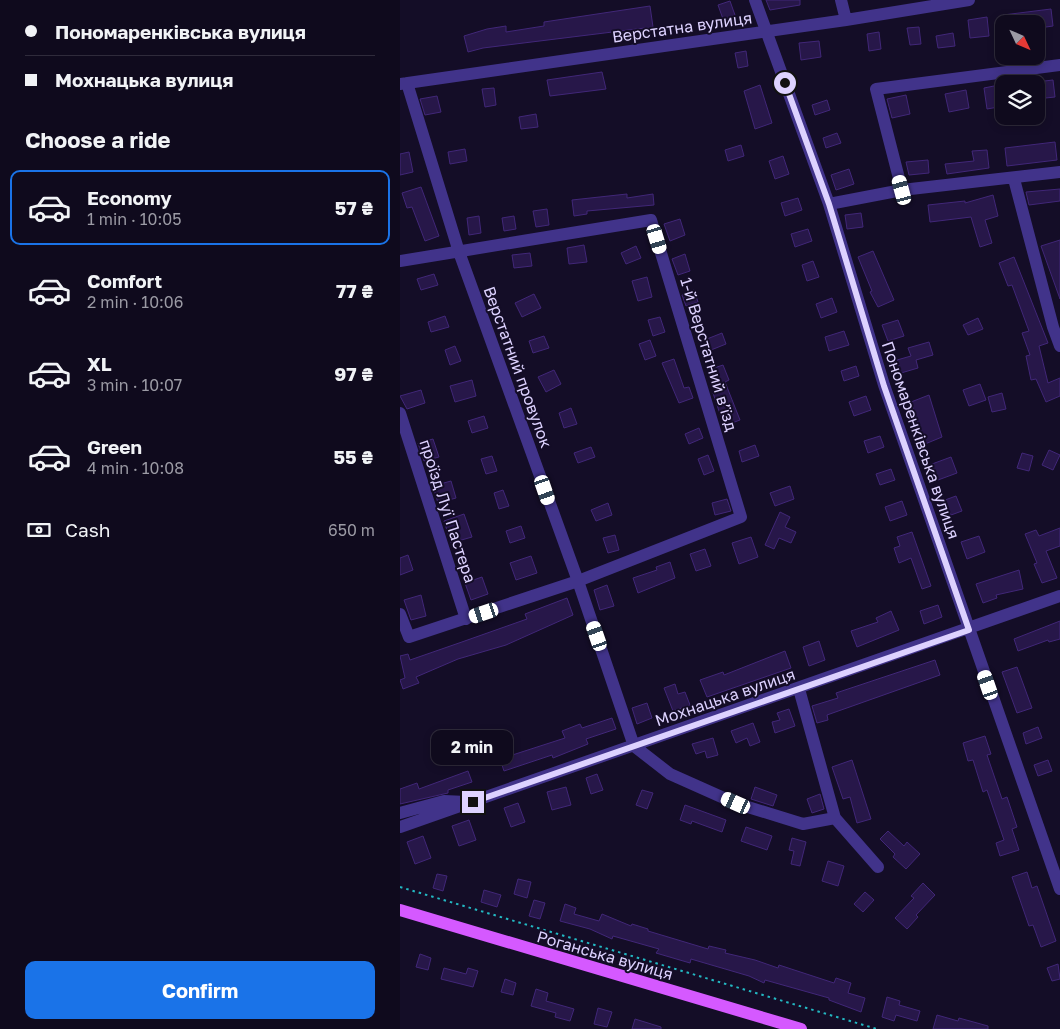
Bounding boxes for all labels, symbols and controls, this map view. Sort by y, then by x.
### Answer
street label: Верстатна вулиця [611,7,753,47]
north arrow [995,15,1045,65]
map controls [995,15,1045,125]
text: Пономаренківська вулиця [55,20,306,43]
text: Мохнацька вулиця [55,68,233,91]
route start [774,72,796,94]
button: layers [995,75,1045,125]
text: Choose a ride [25,126,171,153]
car [890,174,913,206]
icon: car [27,185,72,230]
text: Economy [87,186,172,209]
text: 57 ₴ [335,196,373,219]
text: 1 min · 10:05 [87,209,182,229]
car [645,222,668,256]
icon: car [27,268,72,313]
text: Comfort [87,269,162,292]
street label: 1-й Верстатний в’їзд [676,275,742,434]
text: 77 ₴ [336,279,373,302]
street label: Верстатний провулок [479,283,557,451]
text: 2 min · 10:06 [87,292,183,312]
street label: Пономаренківська вулиця [878,338,964,542]
icon: car [27,351,72,396]
text: XL [87,352,112,375]
text: 97 ₴ [334,362,373,385]
text: 3 min · 10:07 [87,375,182,395]
icon: car [27,434,72,479]
text: Green [87,435,142,458]
street label: проїзд Луї Пастера [415,437,481,585]
text: 55 ₴ [333,445,373,468]
text: 4 min · 10:08 [87,458,184,478]
car [533,473,556,507]
icon: cash [25,516,53,544]
text: Cash [65,518,110,541]
text: 650 m [328,520,375,540]
car [467,601,500,625]
car [585,619,608,653]
street label: Мохнацька вулиця [652,664,798,730]
car [976,668,999,702]
callout: 2 min [432,730,514,764]
text: 2 min [451,737,493,757]
car [719,790,752,816]
route end [462,791,484,813]
street label: Роганська вулиця [535,926,675,984]
button: Confirm [25,961,375,1019]

